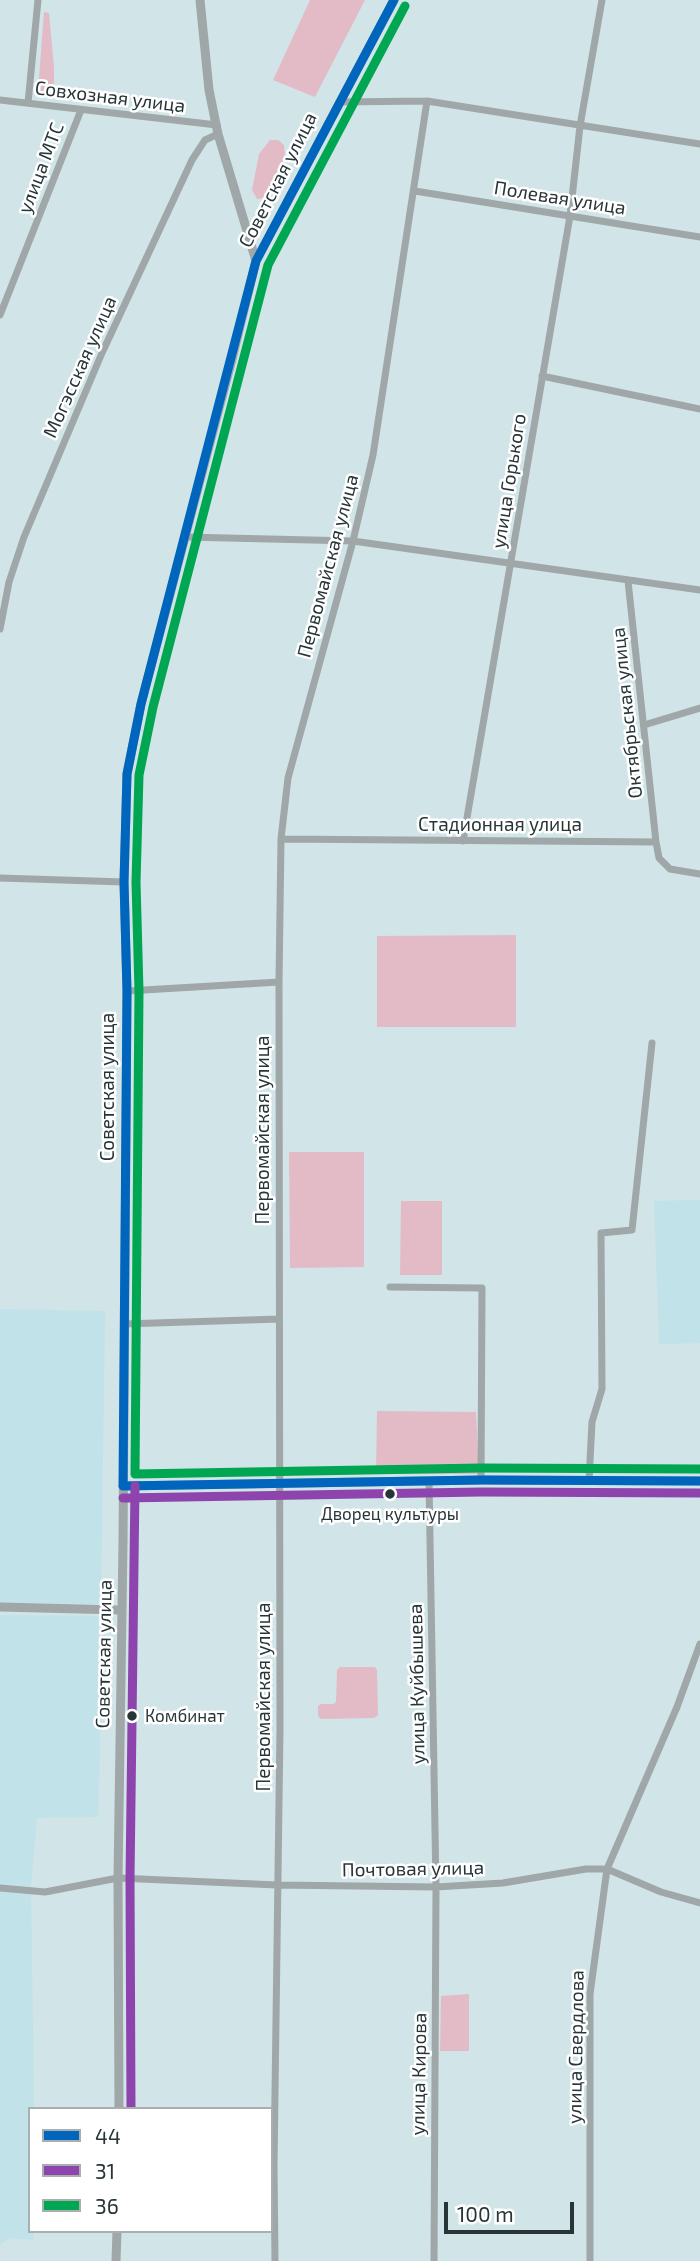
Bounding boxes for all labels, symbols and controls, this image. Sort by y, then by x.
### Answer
street label: Совхозная улица [34,76,186,118]
street label: Советская улица [234,109,322,251]
street label: улица МТС [13,119,69,217]
street label: Полевая улица [493,176,627,220]
street label: Могэсская улица [39,293,121,441]
street label: улица Горького [487,412,531,550]
street label: Первомайская улица [293,472,363,660]
street label: Октябрьская улица [607,626,647,800]
street label: Стадионная улица [418,814,582,836]
street label: Советская улица [97,1013,119,1161]
street label: Первомайская улица [252,1036,274,1224]
marker: Дворец культуры [383,1487,397,1501]
place label: Дворец культуры [321,1504,459,1524]
street label: Советская улица [91,1579,117,1729]
street label: Первомайская улица [253,1603,275,1791]
street label: улица Куйбышева [404,1603,430,1765]
place label: Комбинат [145,1706,225,1726]
marker: Комбинат [125,1709,139,1723]
street label: Почтовая улица [342,1856,484,1882]
street label: улица Свердлова [563,1970,589,2124]
street label: улица Кирова [407,2012,431,2136]
legend [28,2107,273,2233]
text: 44 [95,2123,121,2148]
text: 31 [95,2158,115,2183]
scale bar [448,2188,578,2232]
text: 36 [95,2193,119,2218]
text: 100 m [457,2201,514,2226]

